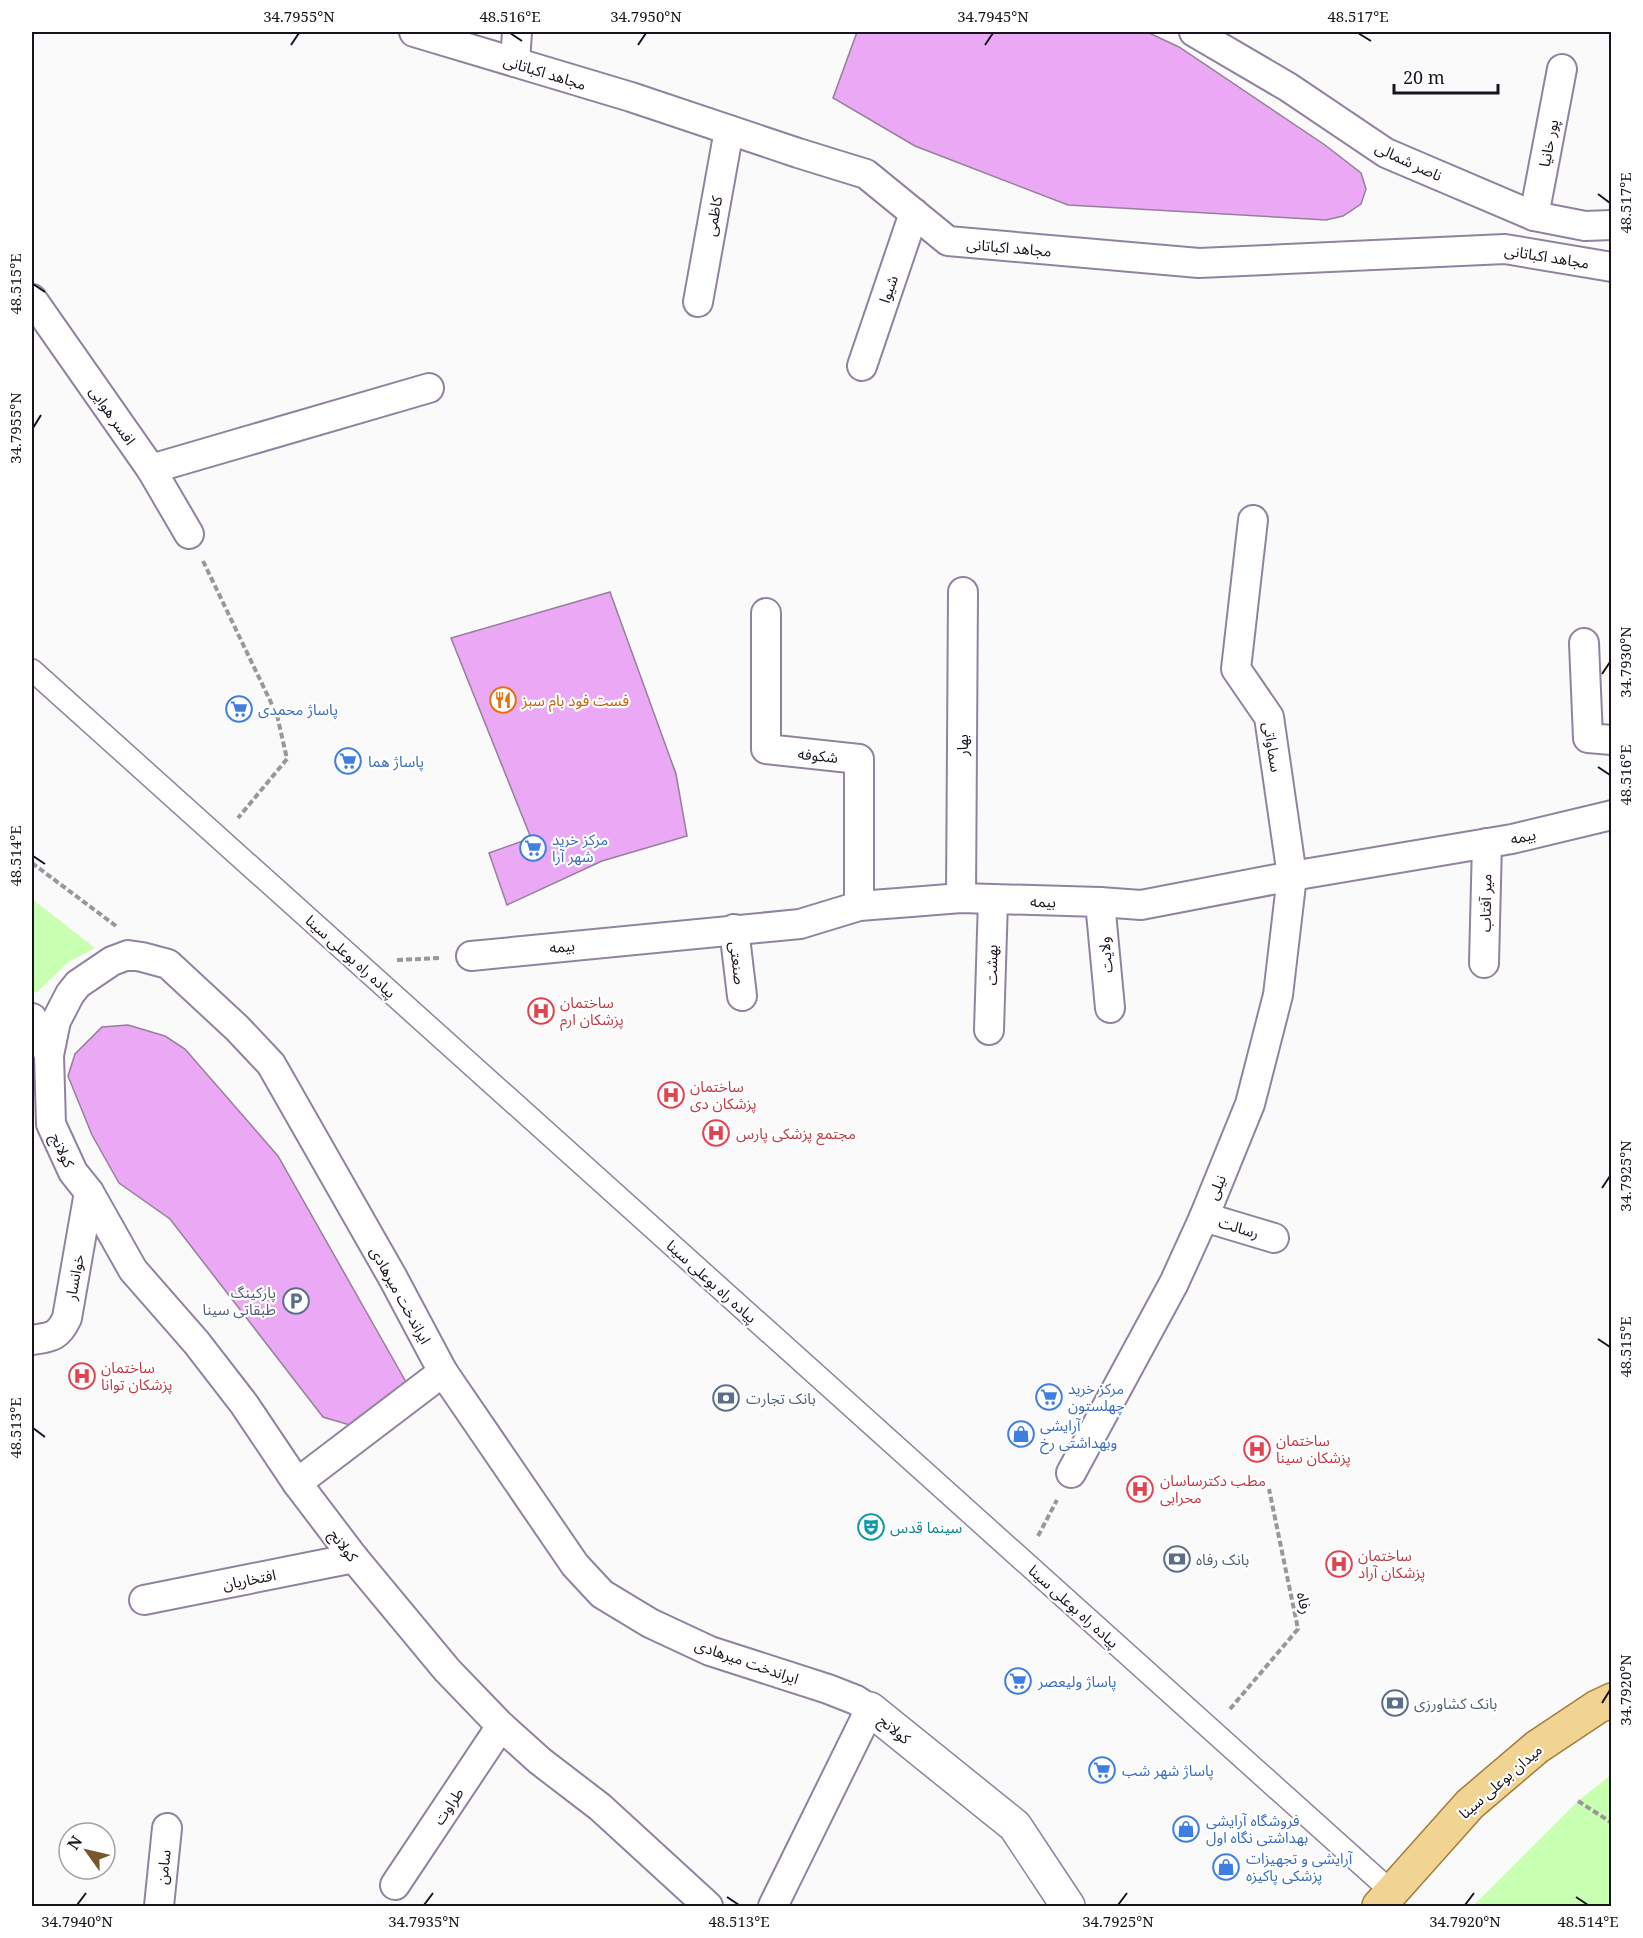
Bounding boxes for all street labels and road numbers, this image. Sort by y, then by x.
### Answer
street label: مجاهد اکباتانی [501,50,589,94]
street label: پور خانیا [1534,117,1564,169]
street label: ناصر شمالی [1372,137,1446,185]
street label: کاظمی [700,194,726,238]
street label: مجاهد اکباتانی [966,233,1052,261]
street label: مجاهد اکباتانی [1503,239,1591,273]
street label: شیوا [874,272,902,306]
street label: افسر هوایی [85,382,141,448]
street label: سماواتی [1259,720,1287,774]
street label: بهار [952,734,972,757]
street label: شکوفه [797,743,839,767]
street label: بیمه [1508,824,1538,848]
street label: میر آفتاب [1474,874,1496,932]
street label: بیمه [1030,891,1056,911]
street label: پیاده راه بوعلی سینا [301,910,401,1003]
street label: بیمه [548,935,576,957]
street label: ولایت [1093,936,1117,974]
street label: صنعتی [725,940,751,986]
street label: بهشت [981,944,1001,986]
street label: کولانج [44,1130,80,1172]
street label: نیلی [1202,1172,1230,1202]
street label: رسالت [1216,1211,1262,1243]
street label: پیاده راه بوعلی سینا [662,1235,762,1328]
street label: ایراندخت میرهادی [366,1243,436,1347]
street label: خوانسار [60,1252,88,1302]
street label: کولانج [323,1525,363,1568]
street label: پیاده راه بوعلی سینا [1024,1560,1124,1653]
street label: افتخاریان [221,1564,277,1594]
street label: رفاه [1293,1590,1317,1616]
street label: ایراندخت میرهادی [692,1634,802,1688]
street label: کولانج [873,1710,916,1751]
street label: میدان بوعلی سینا [1454,1739,1546,1823]
street label: طراوت [428,1783,468,1829]
street label: سامن [151,1848,175,1885]

